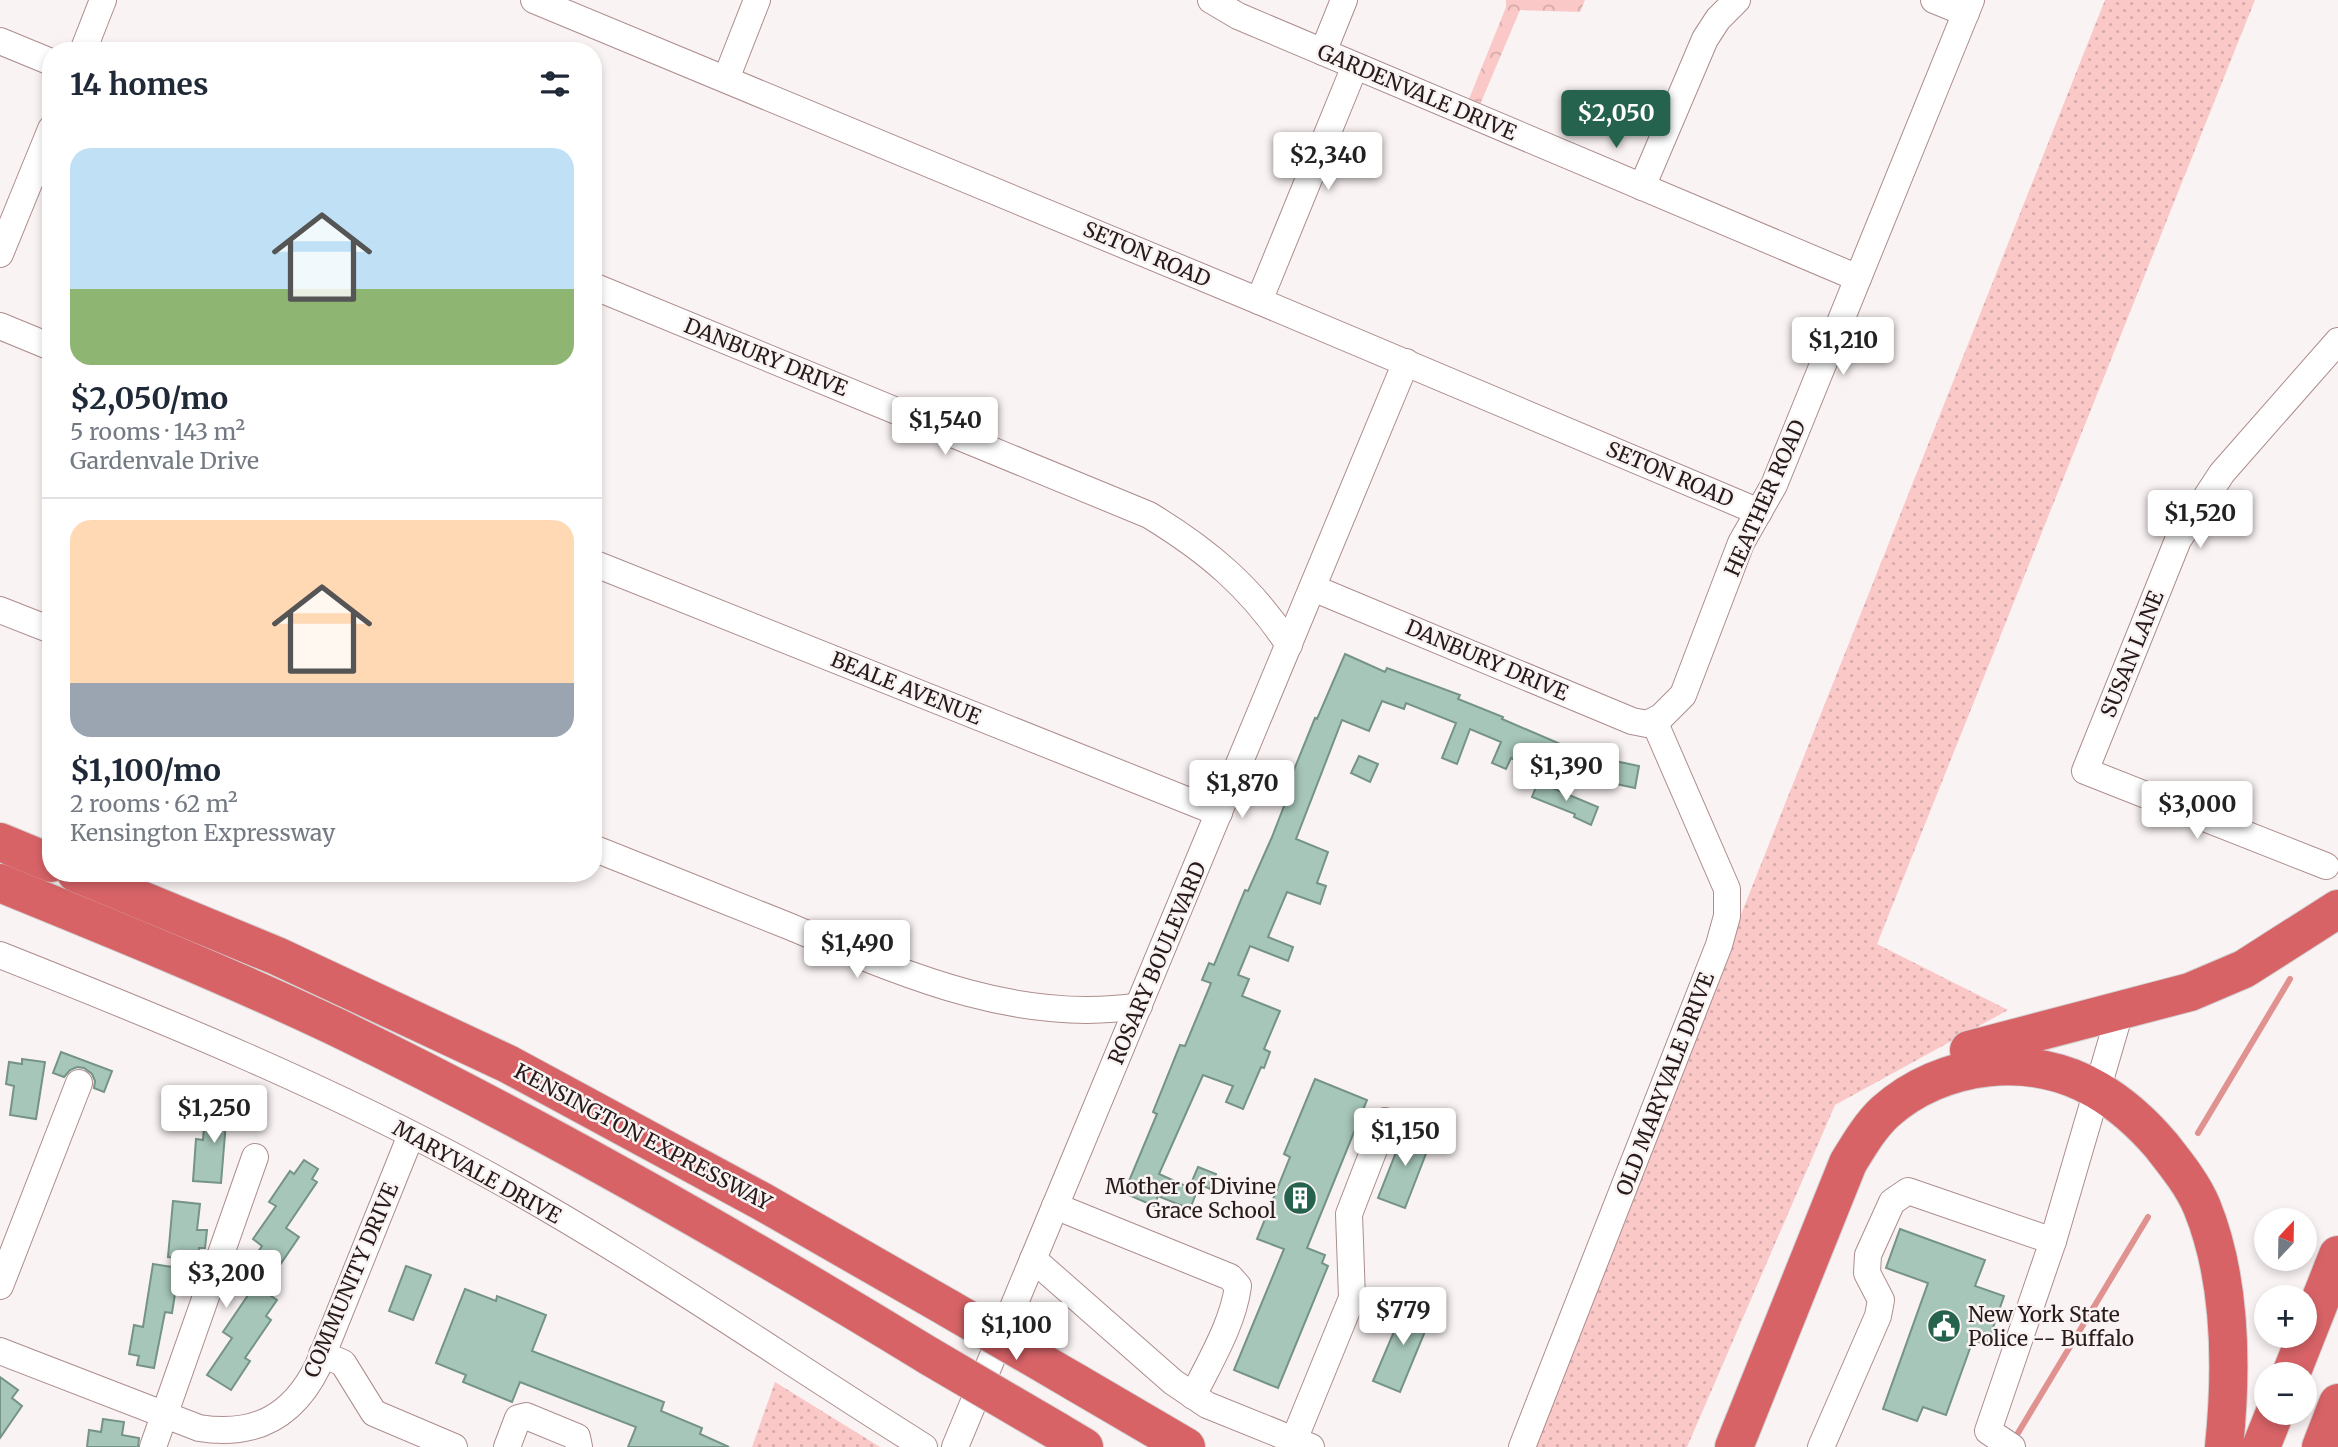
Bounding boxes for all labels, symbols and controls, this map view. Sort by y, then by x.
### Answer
street label: GARDENVALE DRIVE [1313,38,1521,146]
text: 14 homes [70,65,208,103]
icon: filters [536,65,574,103]
pin: $2,050 [1559,90,1673,150]
text: $2,050 [1577,98,1655,127]
pin: $2,340 [1271,132,1385,192]
text: $2,340 [1289,140,1367,169]
icon: home [259,194,385,320]
street label: SETON ROAD [1079,215,1215,293]
street label: DANBURY DRIVE [680,312,852,402]
pin: $1,210 [1786,318,1900,377]
text: $1,210 [1808,325,1878,354]
text: $2,050/mo [70,379,228,417]
pin: $1,540 [888,398,1002,457]
text: $1,540 [908,405,982,434]
street label: HEATHER ROAD [1718,415,1812,581]
text: 5 rooms · 143 m² [70,417,245,446]
street label: SETON ROAD [1602,435,1738,513]
text: Gardenvale Drive [70,446,259,475]
pin: $1,520 [2143,490,2257,550]
text: $1,520 [2164,498,2236,527]
icon: home [259,566,385,692]
street label: SUSAN LANE [2094,586,2170,721]
street label: DANBURY DRIVE [1402,614,1573,707]
street label: BEALE AVENUE [827,646,986,731]
pin: $1,390 [1509,744,1623,803]
text: $1,100/mo [70,751,221,789]
text: $1,390 [1529,751,1603,780]
pin: $1,870 [1185,760,1299,820]
text: $1,870 [1205,768,1279,797]
pin: $3,000 [2140,782,2254,841]
text: 2 rooms · 62 m² [70,789,238,818]
text: $3,000 [2158,789,2236,818]
text: Kensington Expressway [70,818,335,847]
street label: ROSARY BOULEVARD [1102,857,1212,1068]
pin: $1,490 [800,920,914,980]
text: $1,490 [820,928,894,957]
street label: OLD MARYVALE DRIVE [1610,968,1720,1199]
street label: KENSINGTON EXPRESSWAY [510,1058,777,1217]
pin: $1,250 [157,1086,271,1145]
text: $1,250 [177,1093,251,1122]
pin: $1,150 [1348,1108,1462,1168]
street label: MARYVALE DRIVE [388,1114,567,1230]
text: $1,150 [1370,1116,1440,1145]
place label: Mother of Divine Grace School [1105,1173,1276,1224]
street label: COMMUNITY DRIVE [298,1178,405,1382]
building icon: Mother of Divine Grace School [1281,1179,1319,1217]
north arrow [2254,1208,2317,1270]
map controls [2254,1208,2317,1425]
pin: $3,200 [169,1250,283,1310]
text: $3,200 [187,1258,265,1287]
button: + [2254,1285,2317,1348]
pin: $779 [1362,1288,1444,1347]
text: $779 [1375,1295,1431,1324]
place label: New York State Police -- Buffalo [1968,1301,2134,1352]
pin: $1,100 [959,1302,1073,1362]
public building icon: New York State Police -- Buffalo [1925,1307,1963,1345]
text: $1,100 [980,1310,1052,1339]
button: − [2254,1362,2317,1425]

